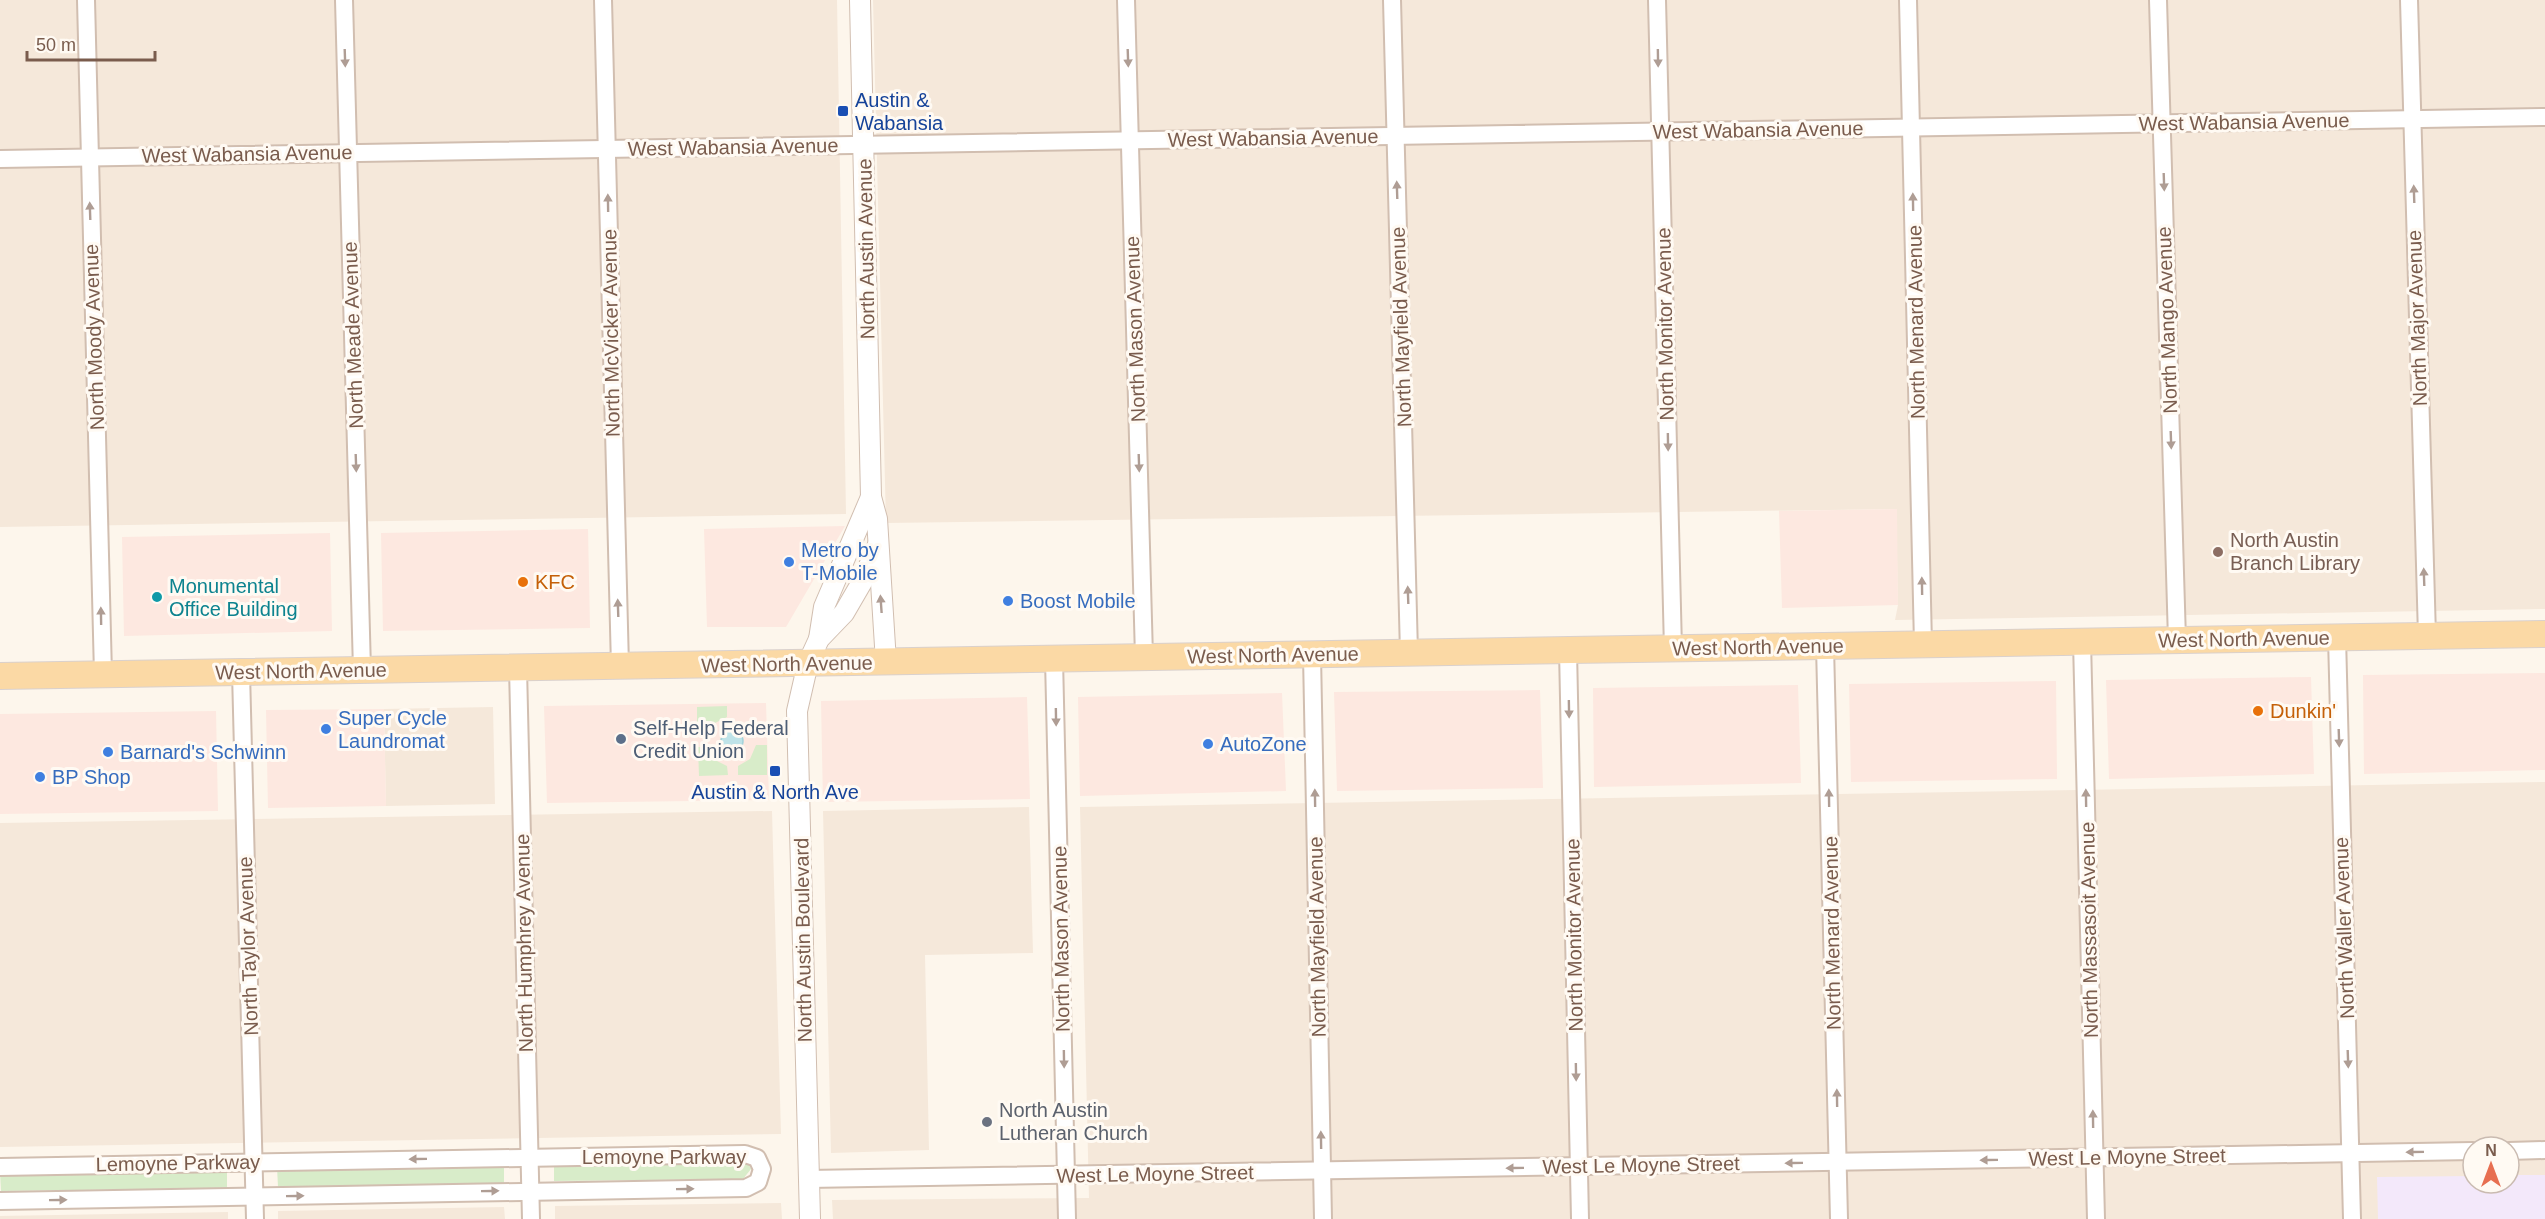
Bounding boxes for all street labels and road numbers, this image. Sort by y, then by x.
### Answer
street label: West Wabansia Avenue [2138,109,2350,135]
street label: West Wabansia Avenue [1652,117,1864,143]
street label: West Wabansia Avenue [1167,125,1379,151]
street label: West Wabansia Avenue [627,134,839,160]
street label: West Wabansia Avenue [141,141,353,167]
street label: North Austin Avenue [853,158,879,340]
street label: North Menard Avenue [1903,225,1929,419]
street label: North Mayfield Avenue [1387,226,1415,428]
street label: North Mango Avenue [2153,226,2181,414]
street label: North Monitor Avenue [1652,227,1678,421]
street label: North McVicker Avenue [598,229,624,437]
street label: North Major Avenue [2403,229,2431,407]
street label: North Mason Avenue [1121,235,1149,423]
street label: North Meade Avenue [339,241,367,429]
street label: North Moody Avenue [80,243,108,431]
street label: West North Avenue [2158,627,2330,651]
street label: West North Avenue [1672,635,1844,659]
street label: West North Avenue [1187,643,1359,667]
street label: West North Avenue [701,652,873,676]
street label: West North Avenue [215,659,387,683]
street label: North Massasoit Avenue [2076,822,2102,1038]
street label: North Humphrey Avenue [511,833,537,1053]
street label: North Mayfield Avenue [1304,836,1330,1038]
street label: North Menard Avenue [1819,836,1845,1030]
street label: North Waller Avenue [2330,837,2358,1019]
street label: North Austin Boulevard [790,838,816,1042]
street label: North Monitor Avenue [1561,838,1587,1032]
street label: North Mason Avenue [1048,846,1074,1032]
street label: North Taylor Avenue [234,856,262,1036]
street label: West Le Moyne Street [2028,1144,2226,1170]
street label: Lemoyne Parkway [582,1146,746,1168]
street label: Lemoyne Parkway [96,1151,260,1175]
street label: West Le Moyne Street [1542,1152,1740,1178]
street label: West Le Moyne Street [1056,1161,1254,1187]

